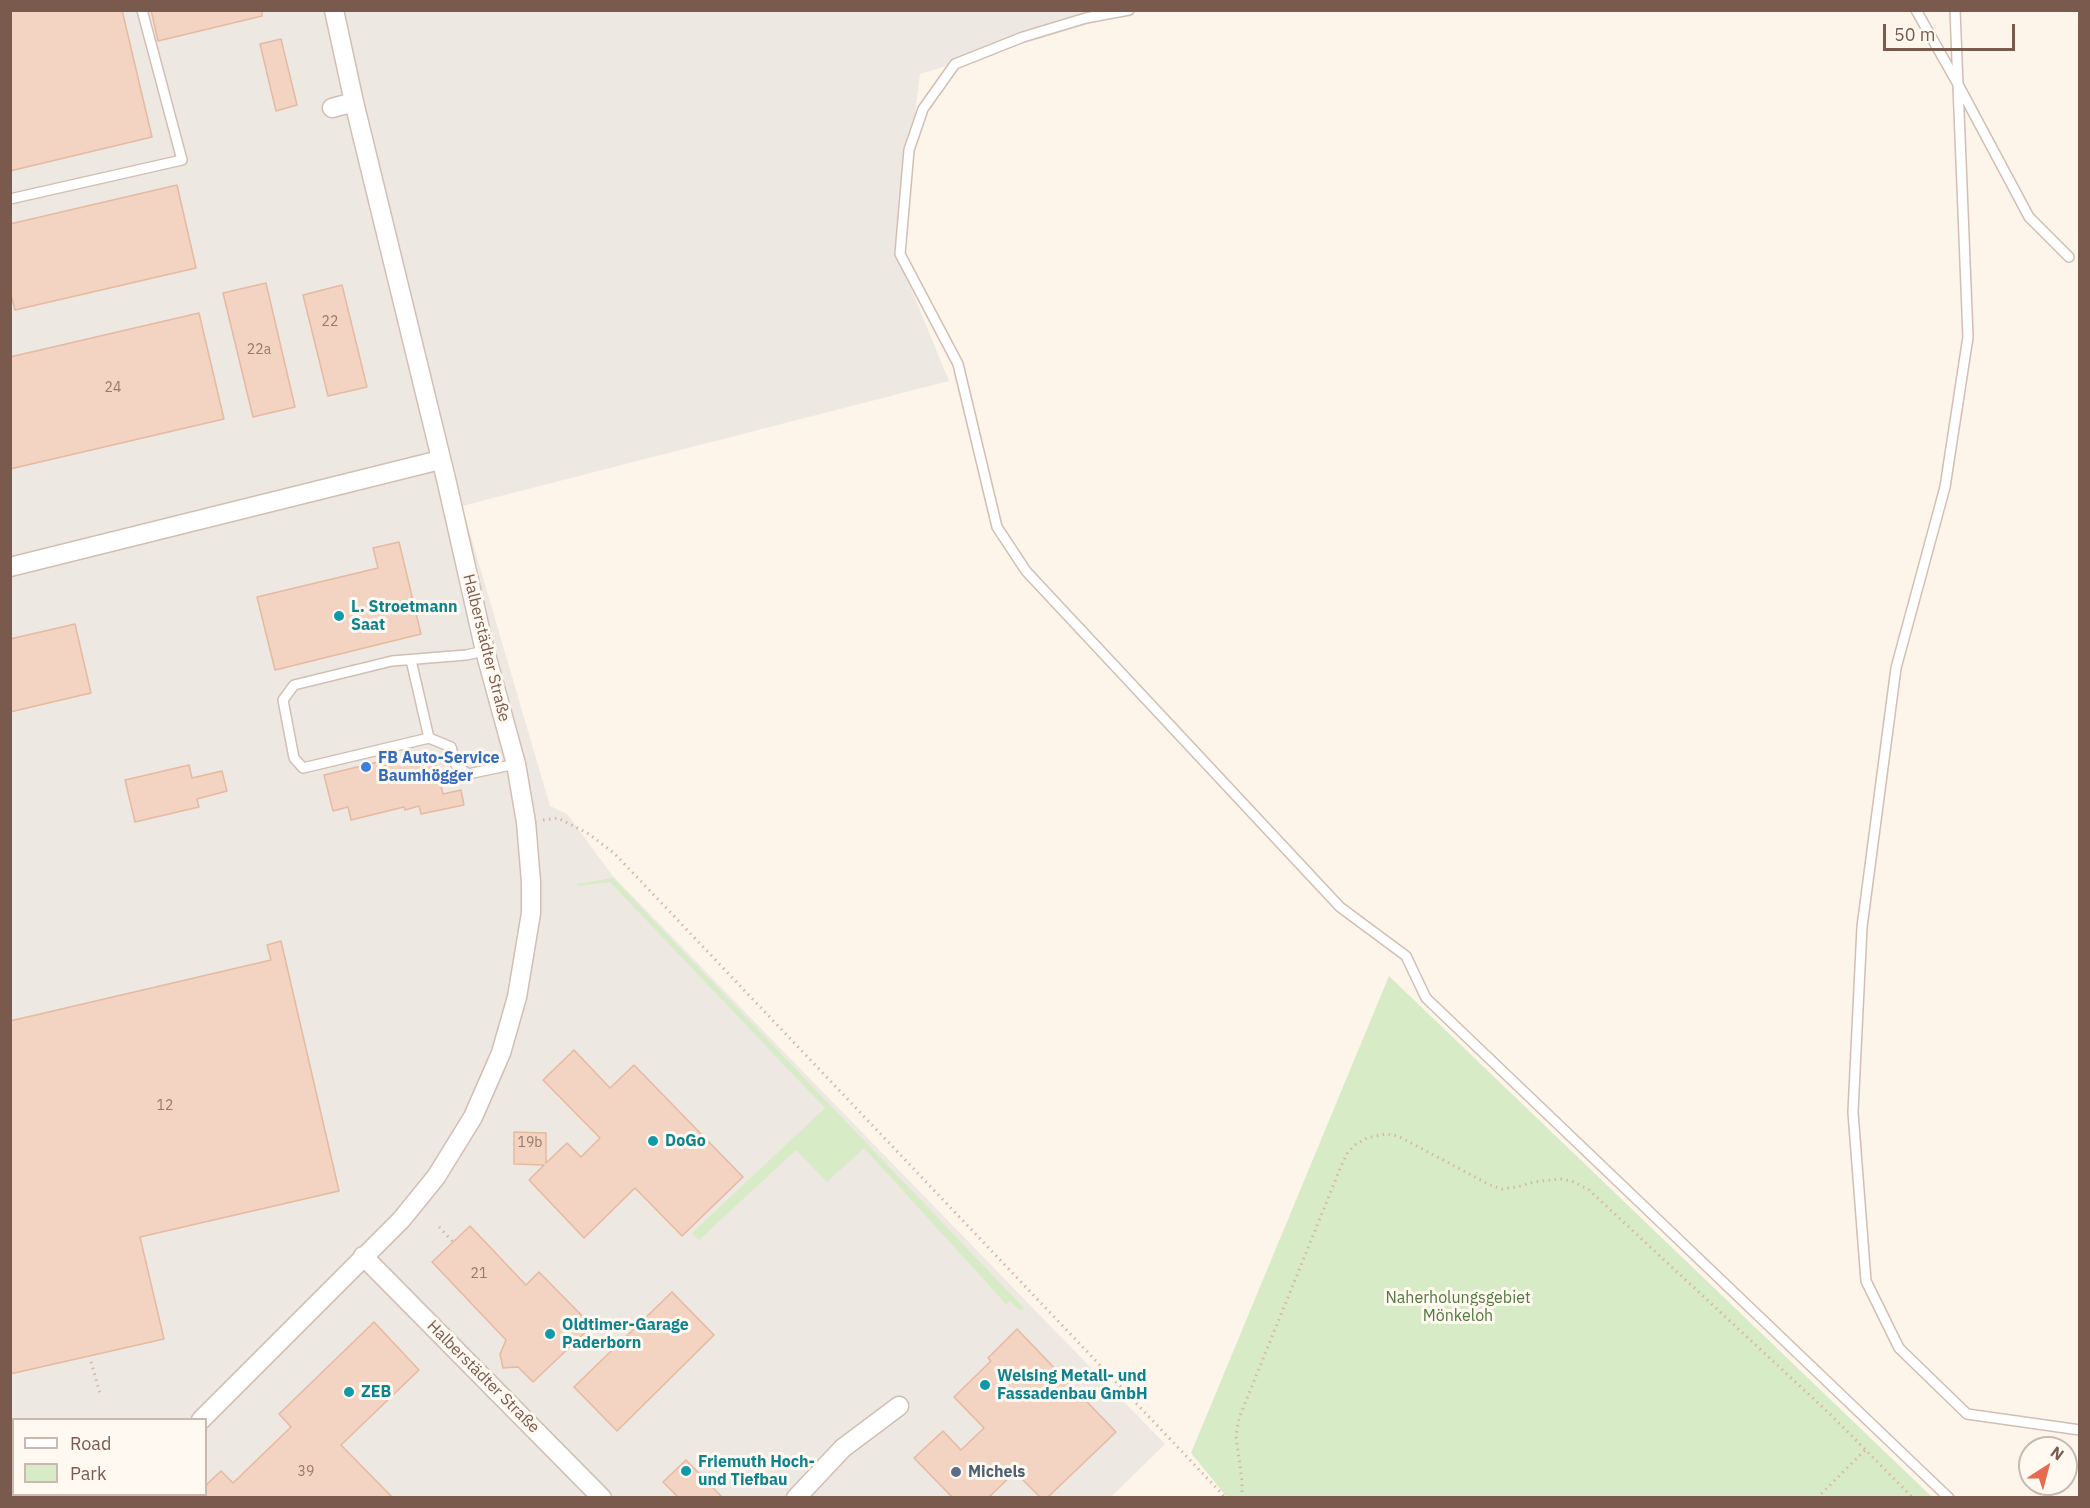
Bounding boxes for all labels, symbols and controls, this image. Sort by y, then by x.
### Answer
scale bar [1886,12,2018,50]
text: 50 m [1894,23,1936,46]
house number: 22 [322,314,338,330]
house number: 22a [247,342,271,358]
house number: 24 [105,380,121,396]
street label: Halberstädter Straße [458,572,514,724]
place label: L. Stroetmann Saat [351,597,458,635]
marker: L. Stroetmann Saat [332,609,346,623]
place label: FB Auto-Service Baumhögger [378,748,500,786]
marker: FB Auto-Service Baumhögger [359,760,373,774]
house number: 12 [157,1098,173,1114]
place label: DoGo [665,1131,706,1151]
marker: DoGo [646,1134,660,1148]
house number: 19b [518,1135,542,1151]
house number: 21 [471,1266,487,1282]
park label: Naherholungsgebiet Mönkeloh [1385,1288,1531,1326]
place label: Oldtimer-Garage Paderborn [562,1315,689,1353]
street label: Halberstädter Straße [423,1317,543,1437]
marker: Oldtimer-Garage Paderborn [543,1327,557,1341]
place label: Welsing Metall- und Fassadenbau GmbH [997,1366,1147,1404]
marker: Welsing Metall- und Fassadenbau GmbH [978,1378,992,1392]
place label: ZEB [361,1382,391,1402]
marker: ZEB [342,1385,356,1399]
legend [12,1418,207,1496]
text: Road [70,1432,111,1455]
north arrow [2018,1436,2078,1496]
text: N [2047,1442,2068,1465]
place label: Friemuth Hoch- und Tiefbau [698,1452,815,1490]
text: Park [70,1462,106,1485]
place label: Michels [968,1462,1025,1482]
house number: 39 [298,1464,314,1480]
marker: Friemuth Hoch- und Tiefbau [679,1464,693,1478]
marker: Michels [949,1465,963,1479]

